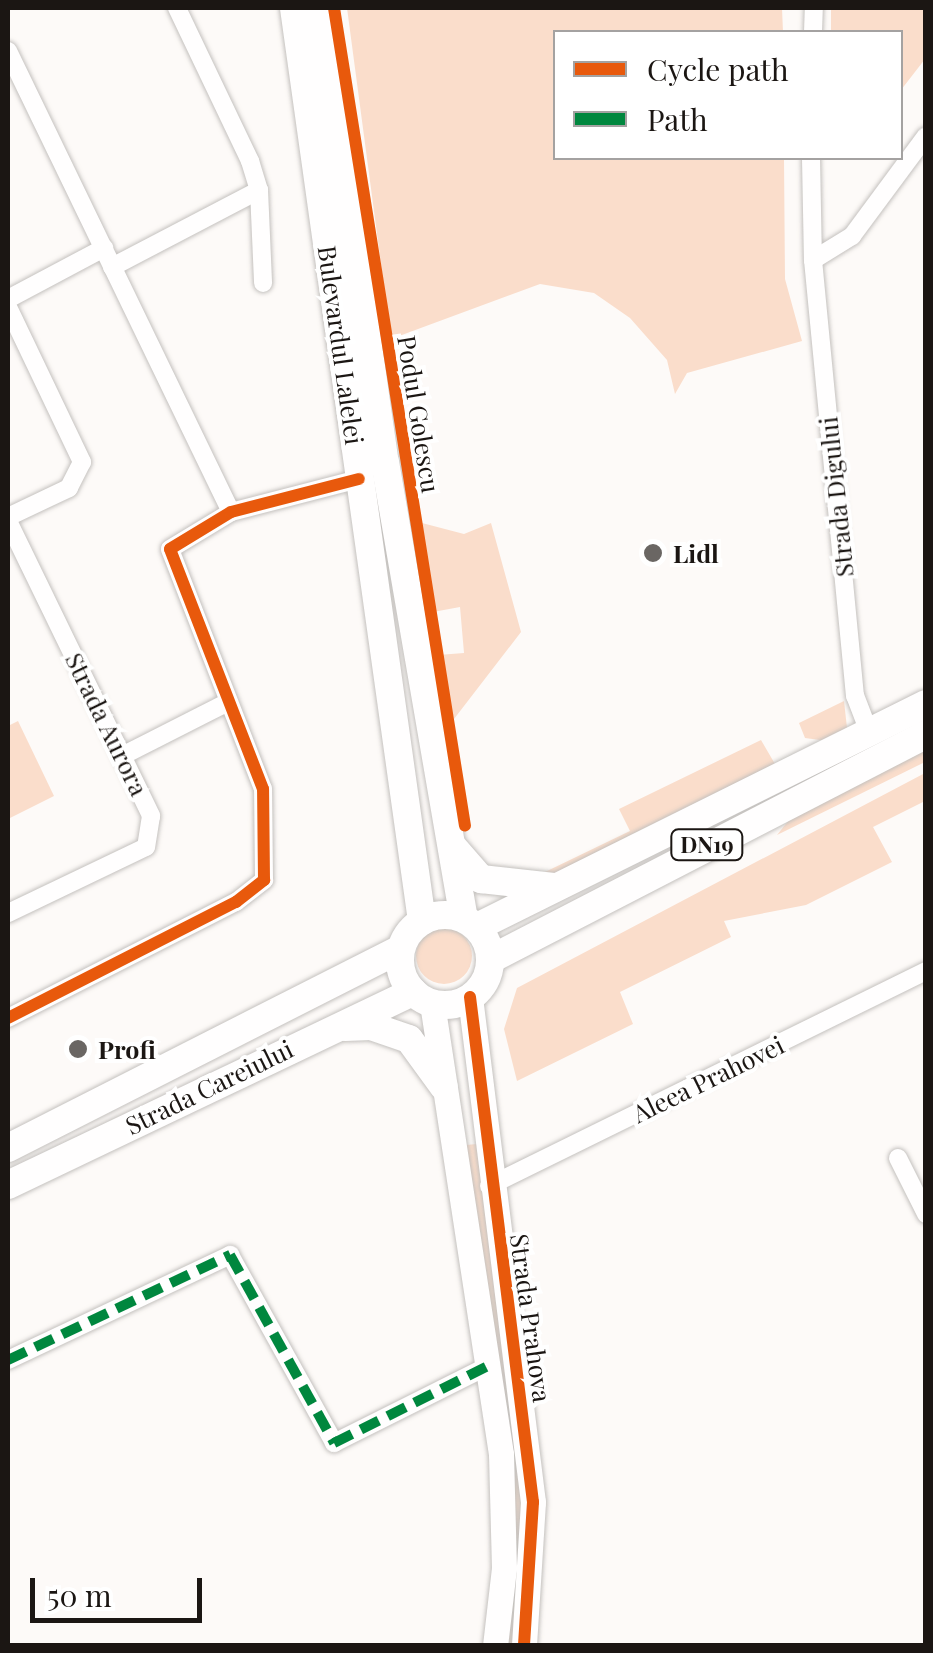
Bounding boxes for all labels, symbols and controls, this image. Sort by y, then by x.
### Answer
legend [553,30,903,160]
text: Cycle path [647,49,789,89]
text: Path [647,99,708,139]
street label: Bulevardul Lalelei [312,244,370,446]
street label: Podul Golescu [392,333,446,495]
street label: Strada Digului [813,415,859,579]
place label: Lidl [673,538,719,568]
marker: Lidl [642,542,664,564]
street label: Strada Aurora [59,647,155,801]
road number: DN19 [670,828,744,862]
street label: Aleea Prahovei [627,1029,789,1129]
street label: Strada Careiului [120,1033,298,1141]
place label: Profi [98,1034,156,1064]
marker: Profi [67,1038,89,1060]
street label: Strada Prahova [504,1232,558,1404]
scale bar [35,1558,208,1620]
text: 50 m [47,1575,112,1615]

